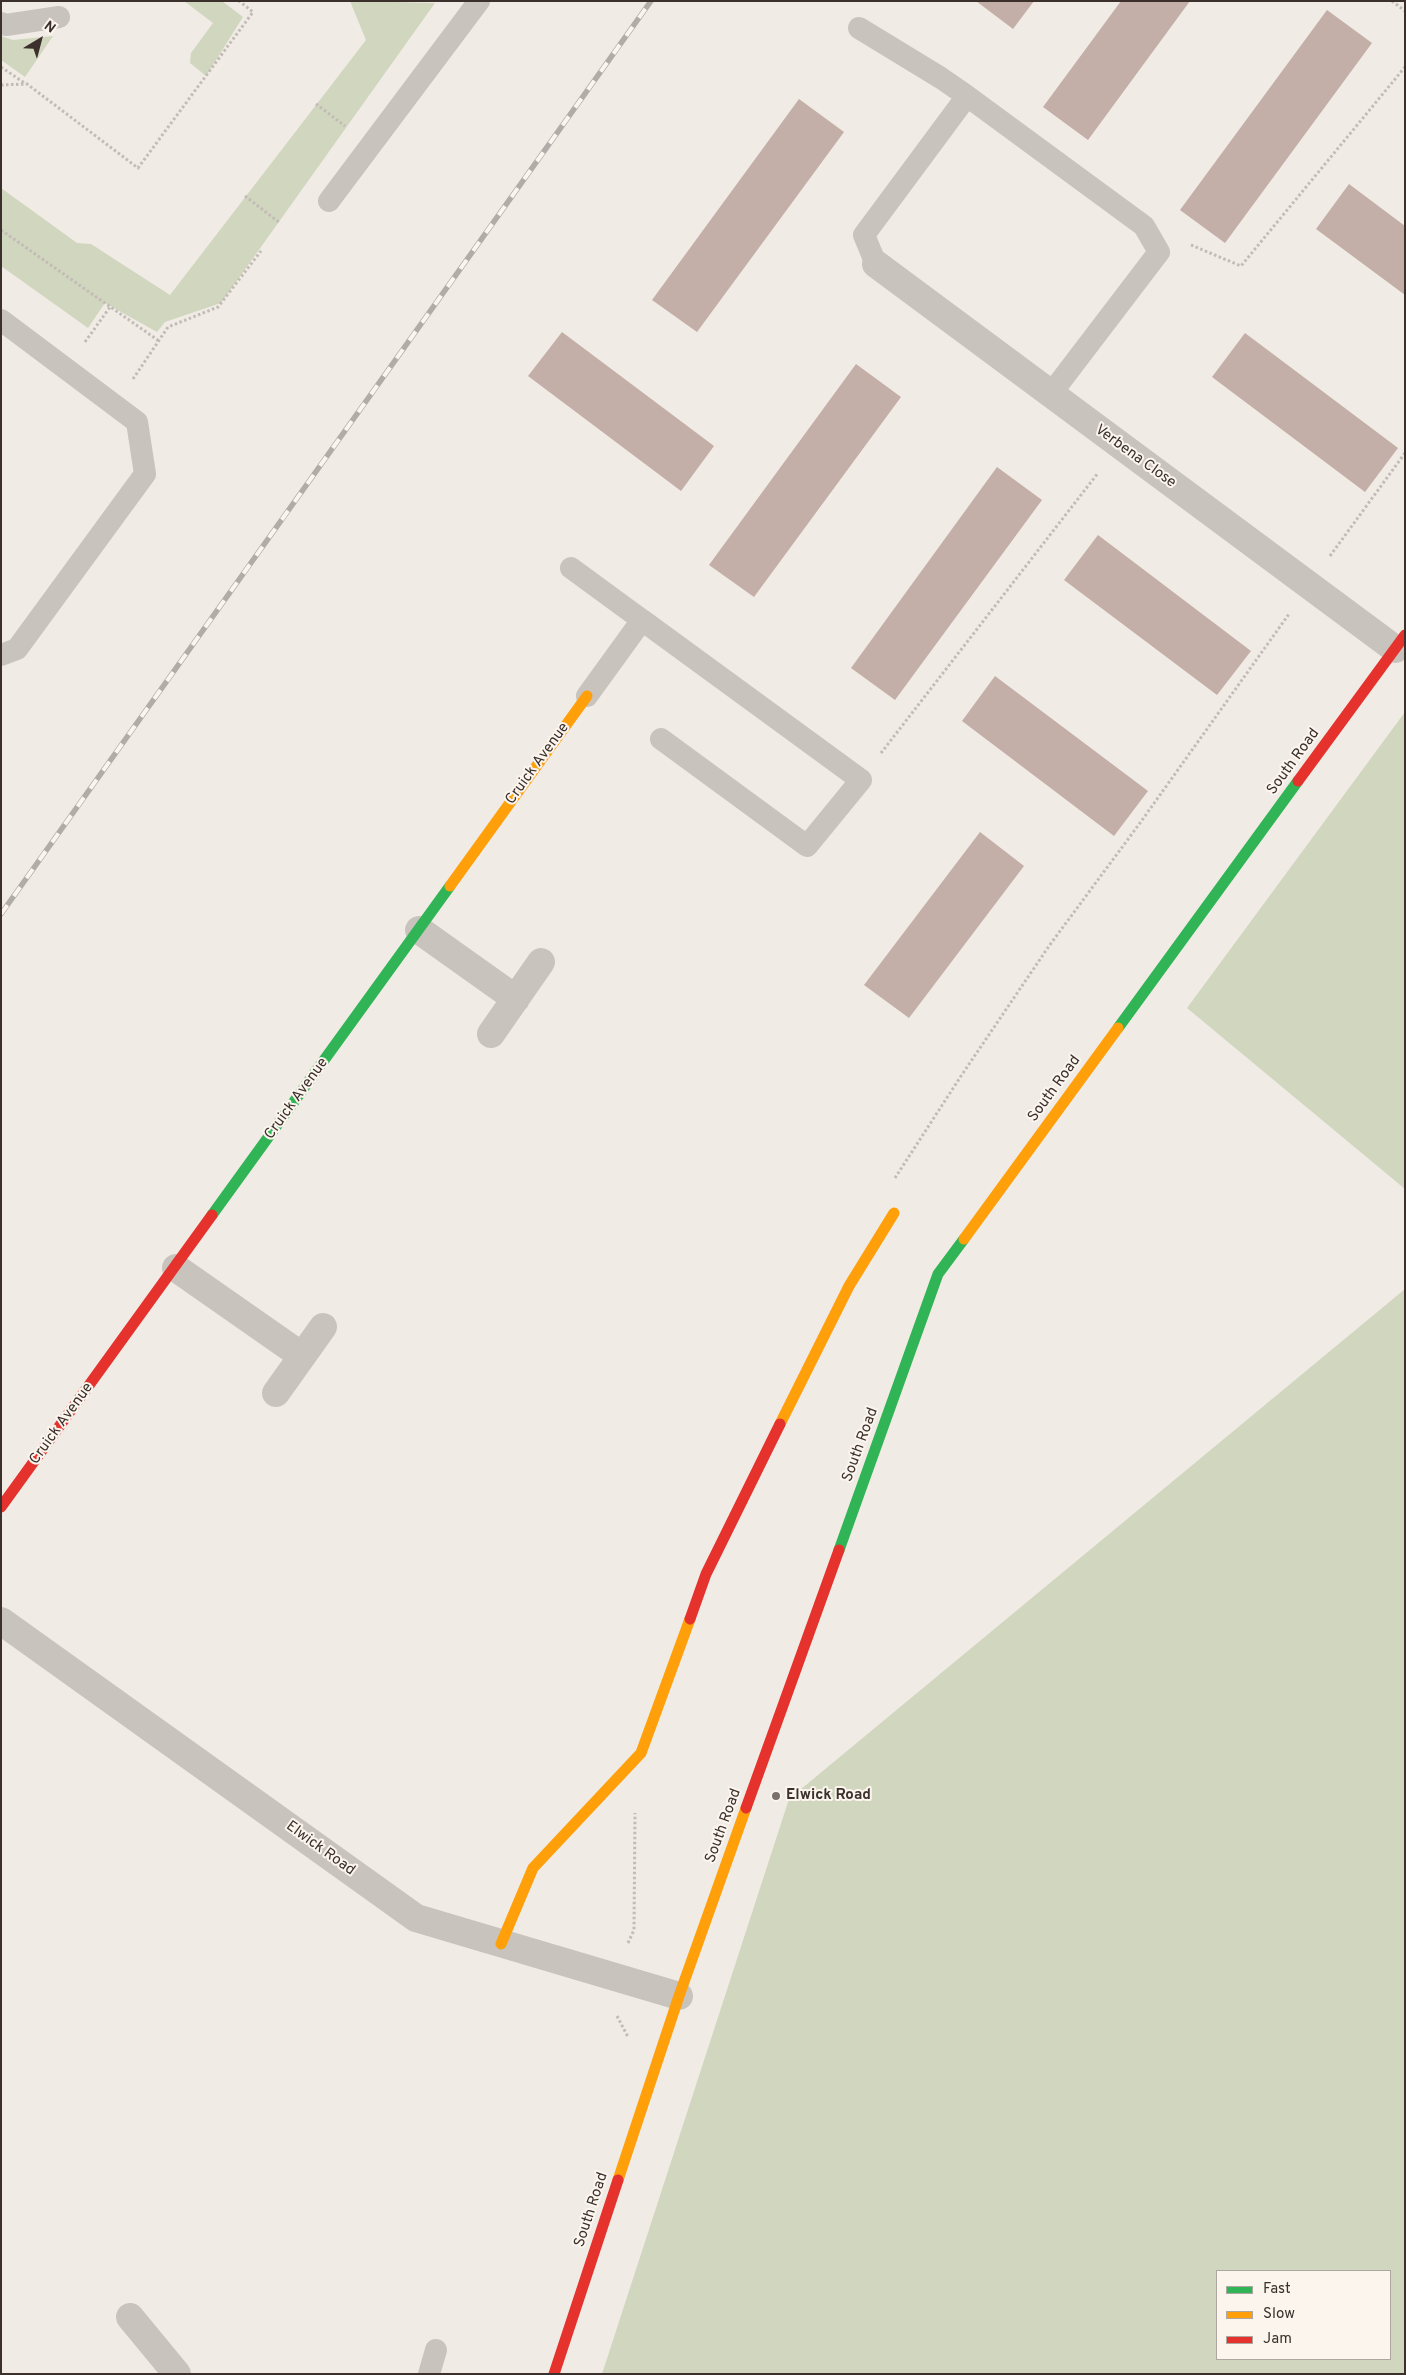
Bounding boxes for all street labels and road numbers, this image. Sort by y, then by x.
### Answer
street label: Verbena Close [1091,422,1179,492]
street label: Cruick Avenue [502,720,574,808]
street label: South Road [1264,725,1324,799]
street label: South Road [1025,1052,1085,1126]
street label: Cruick Avenue [261,1055,333,1143]
street label: Cruick Avenue [26,1380,98,1468]
street label: South Road [839,1405,883,1485]
street label: South Road [702,1786,746,1866]
street label: Elwick Road [282,1818,358,1880]
street label: South Road [571,2170,613,2250]

